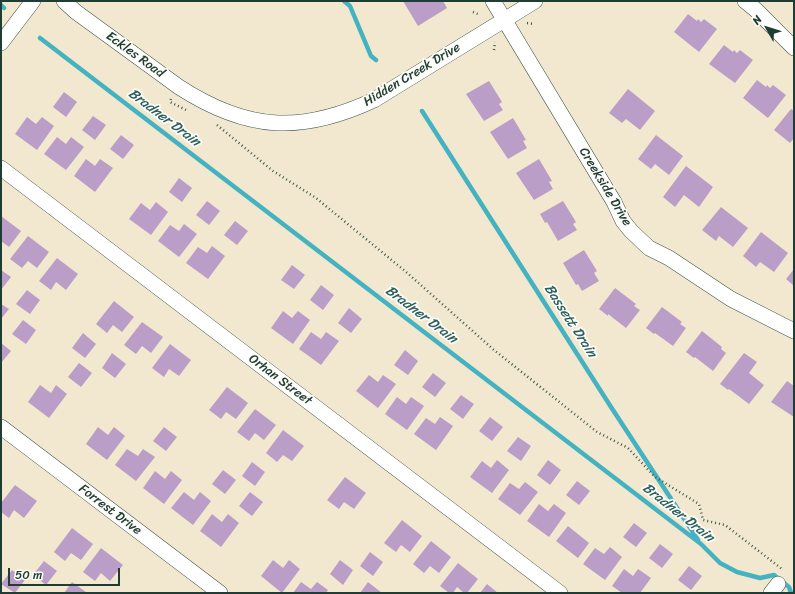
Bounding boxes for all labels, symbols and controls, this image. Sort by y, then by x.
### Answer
north arrow [747,8,787,48]
text: N [748,11,767,29]
street label: Eckles Road [103,29,167,81]
street label: Hidden Creek Drive [361,40,463,110]
water label: Bradner Drain [125,86,203,150]
street label: Creekside Drive [575,145,635,229]
water label: Bassett Drain [540,281,600,361]
water label: Bradner Drain [382,283,460,347]
street label: Orhan Street [245,351,315,409]
water label: Bradner Drain [639,480,717,546]
street label: Forrest Drive [75,481,145,539]
scale bar [10,560,122,586]
text: 50 m [15,564,42,586]

